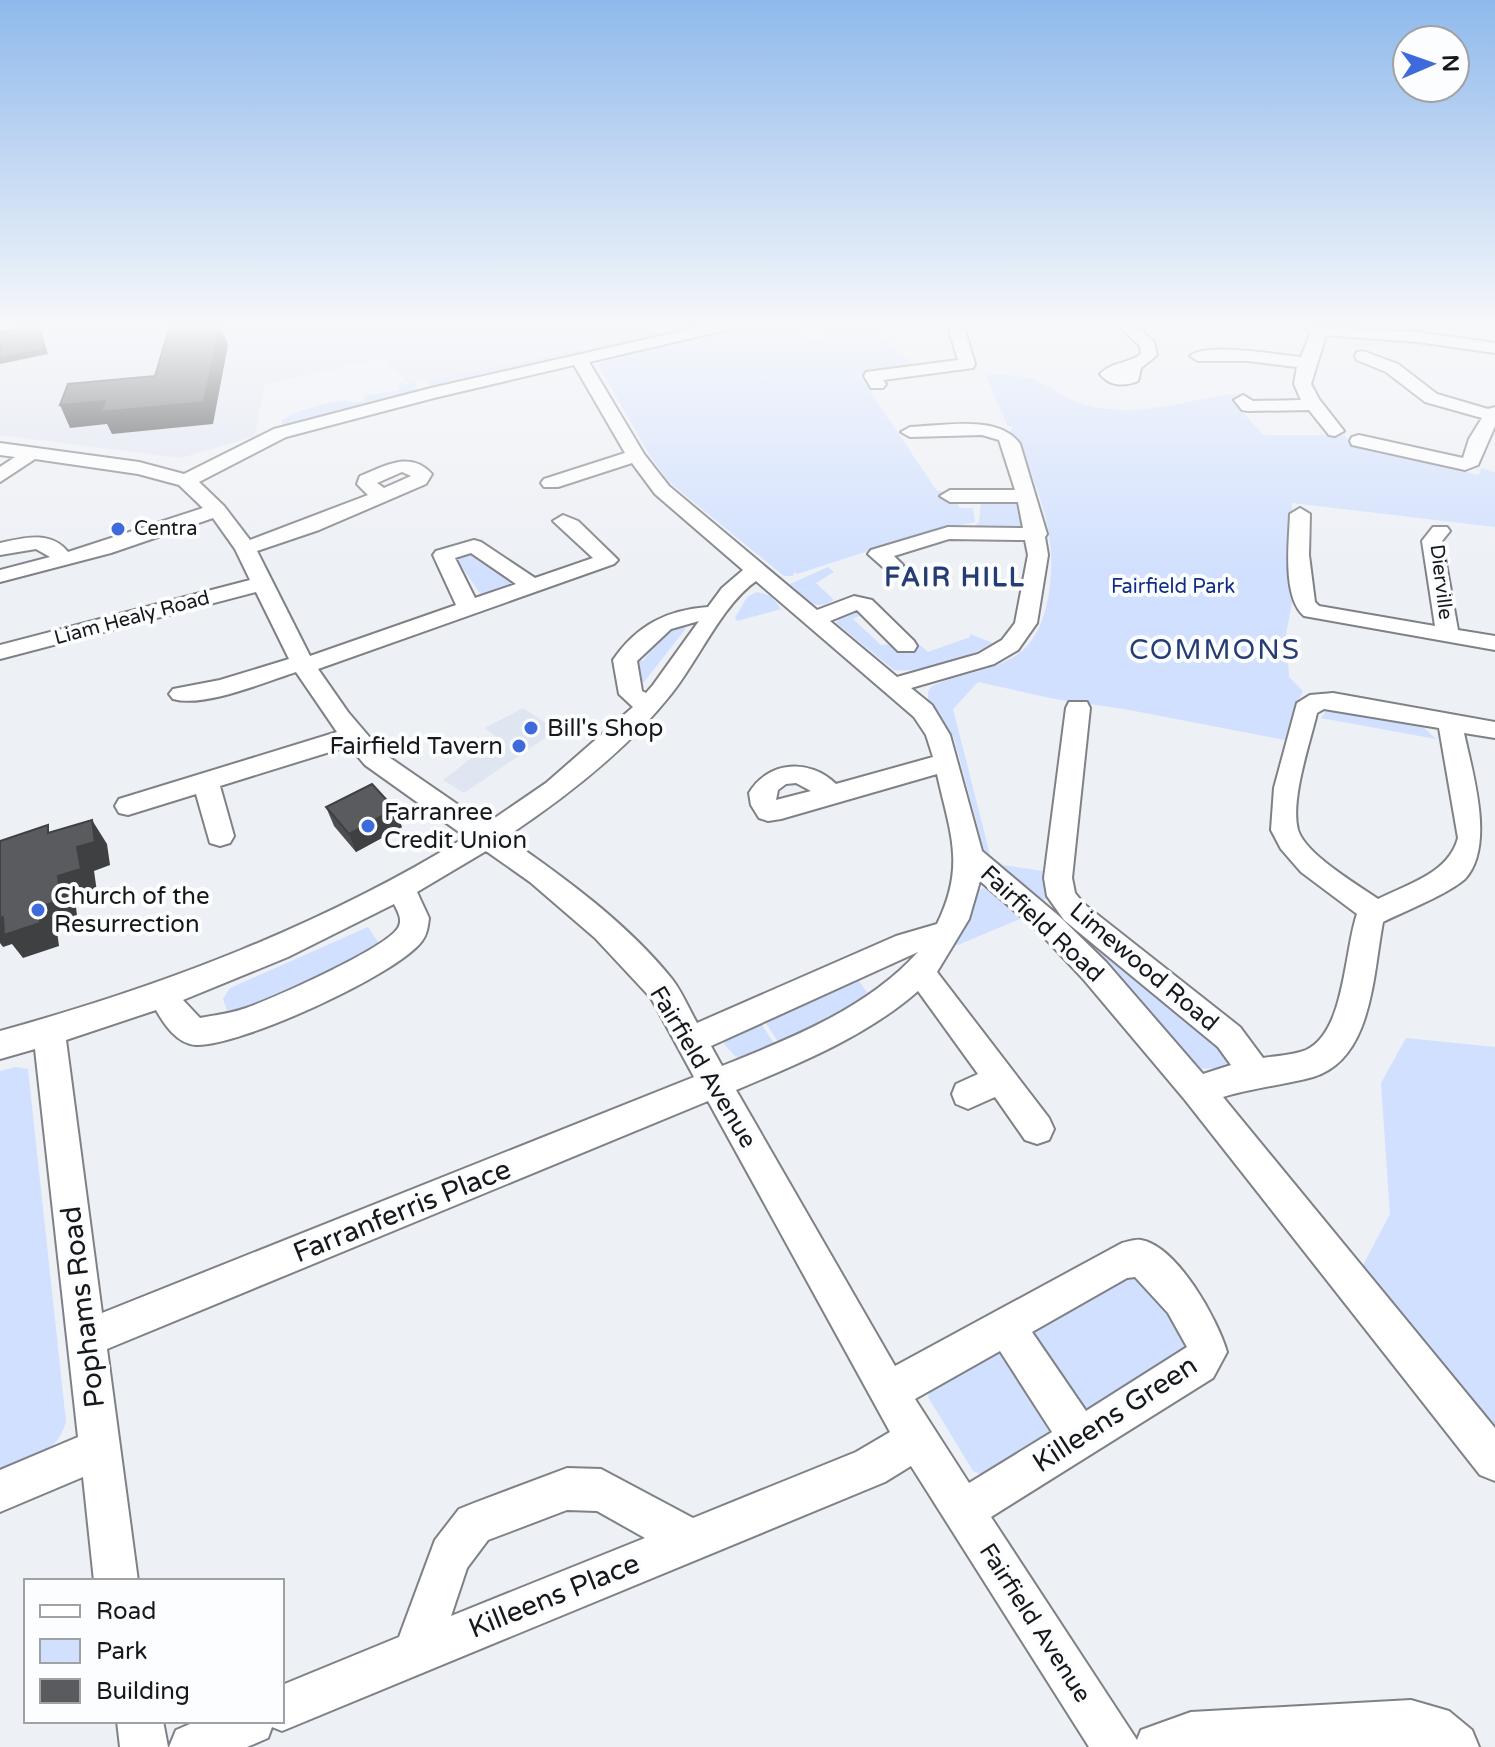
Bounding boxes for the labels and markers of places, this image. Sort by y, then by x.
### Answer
place label: Centra [134,517,197,541]
marker: Centra [109,520,127,538]
place label: Bill's Shop [547,714,663,743]
marker: Bill's Shop [522,719,540,737]
place label: Fairfield Tavern [329,732,503,761]
marker: Fairfield Tavern [510,737,528,755]
place label: Farranree Credit Union [384,798,527,855]
marker: Farranree Credit Union [359,817,377,835]
place label: Church of the Resurrection [54,882,210,939]
marker: Church of the Resurrection [29,901,47,919]

